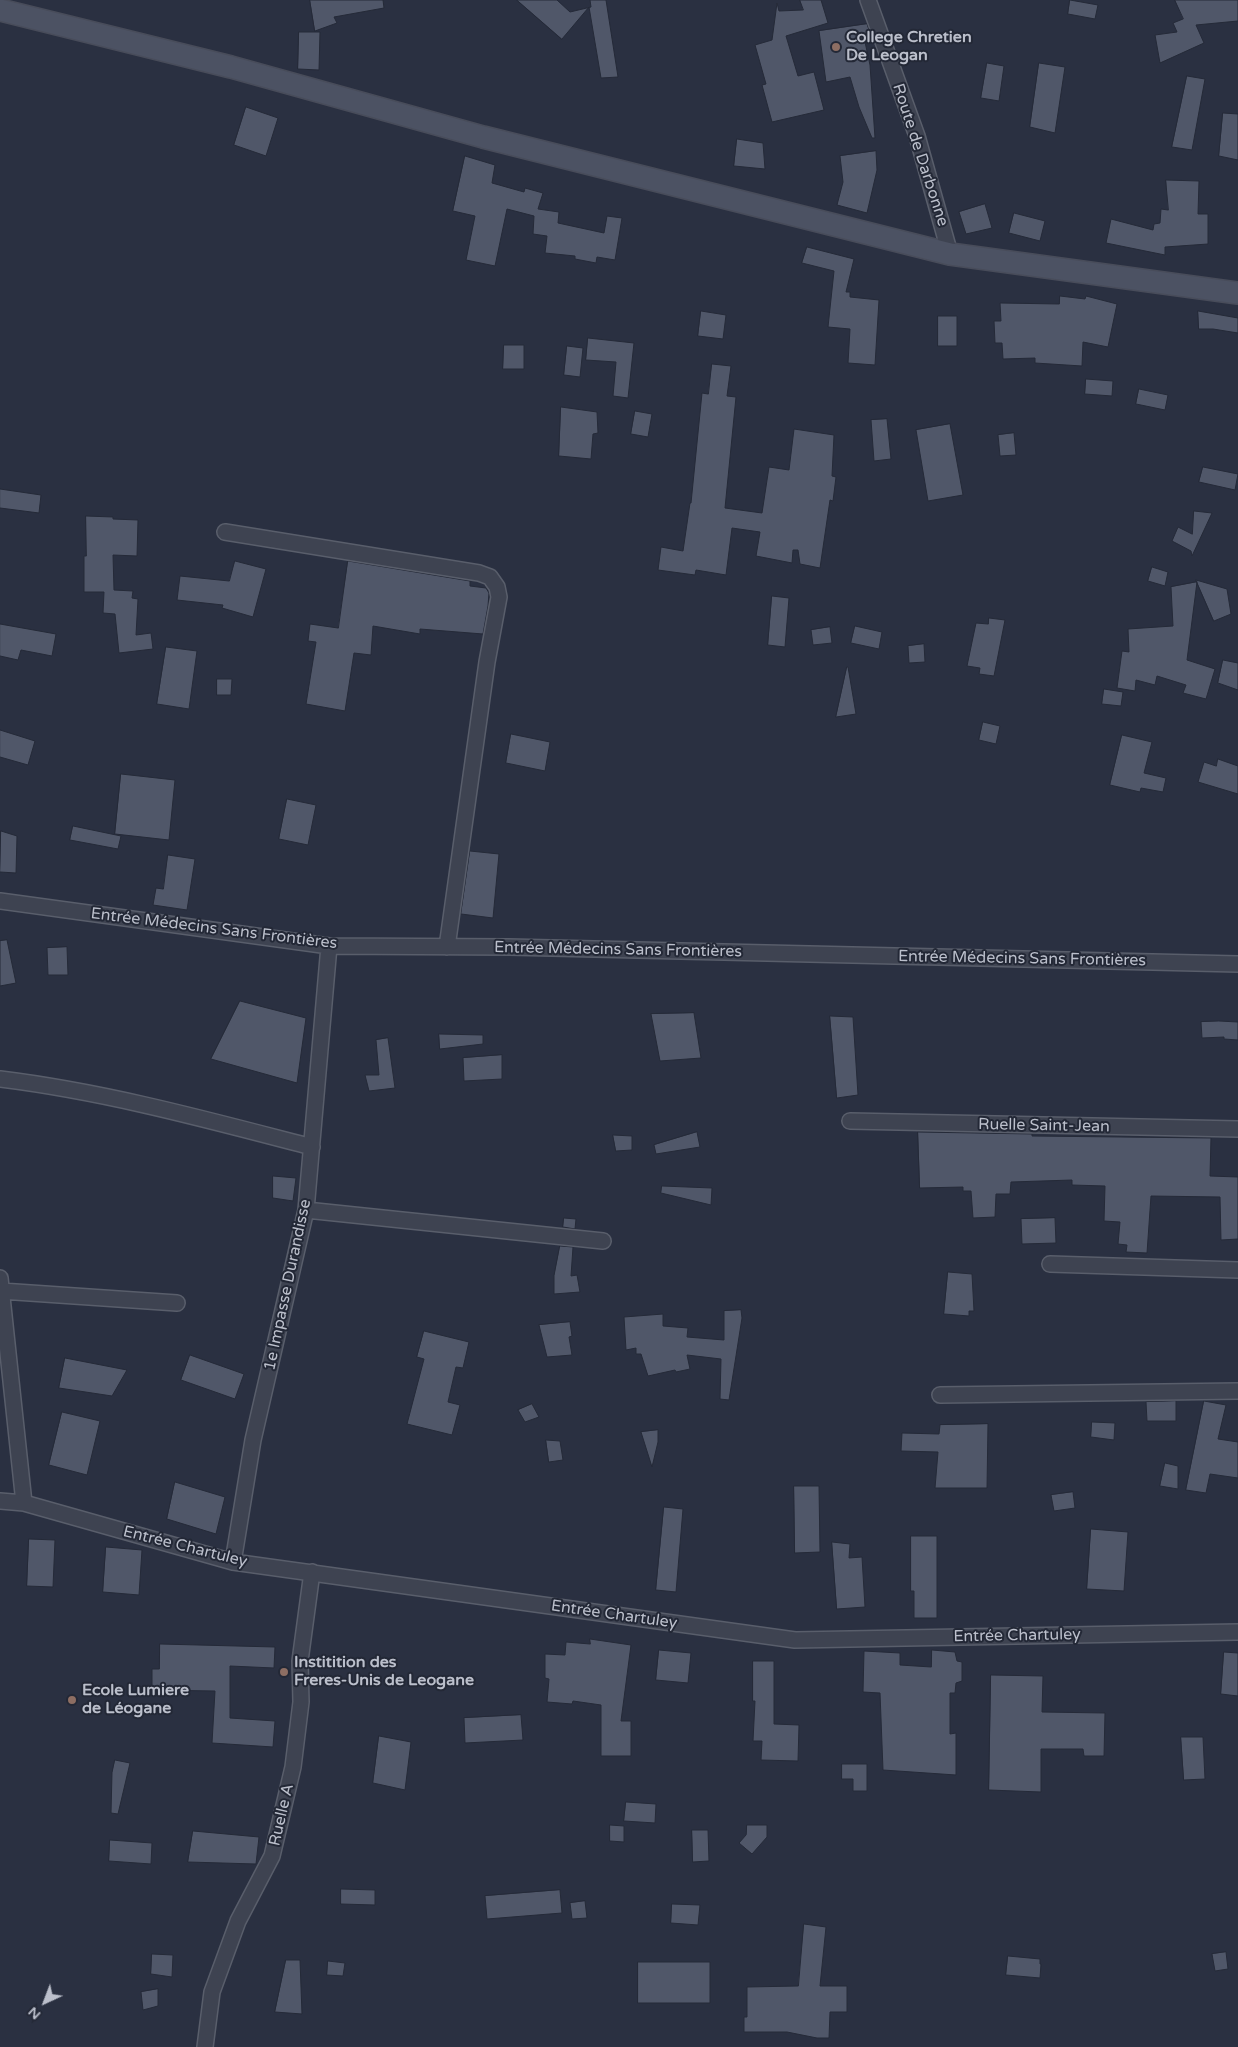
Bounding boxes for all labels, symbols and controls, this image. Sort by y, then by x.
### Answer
place label: College Chretien De Leogan [846,28,972,66]
marker: College Chretien De Leogan [830,41,842,53]
street label: Route de Darbonne [888,81,952,229]
street label: Entrée Médecins Sans Frontières [90,904,338,954]
street label: Entrée Médecins Sans Frontières [494,938,742,962]
street label: Entrée Médecins Sans Frontières [898,947,1146,971]
street label: Ruelle Saint-Jean [978,1115,1110,1137]
street label: 1e Impasse Durandisse [260,1197,316,1373]
street label: Entrée Chartuley [121,1522,249,1572]
street label: Entrée Chartuley [550,1597,678,1633]
street label: Entrée Chartuley [953,1625,1081,1647]
place label: Institition des Freres-Unis de Leogane [294,1653,474,1691]
marker: Institition des Freres-Unis de Leogane [278,1666,290,1678]
place label: Ecole Lumiere de Léogane [82,1681,189,1719]
marker: Ecole Lumiere de Léogane [66,1694,78,1706]
street label: Ruelle A [266,1782,298,1848]
north arrow [20,1977,70,2027]
text: N [25,2003,44,2023]

